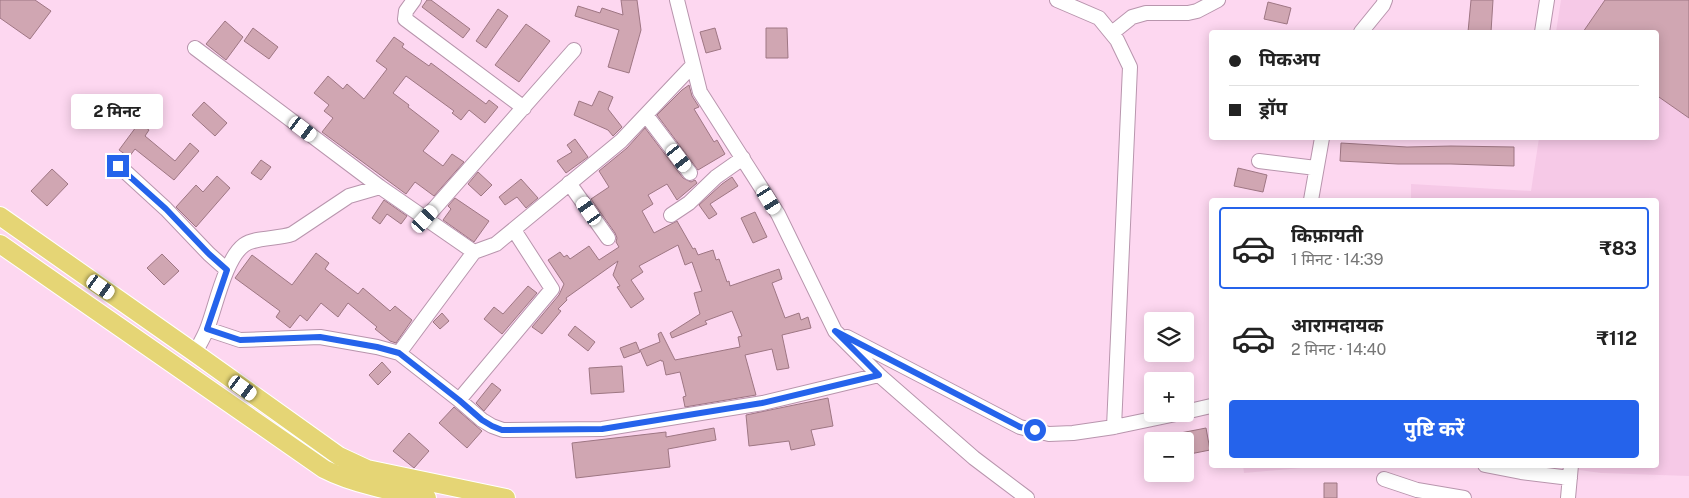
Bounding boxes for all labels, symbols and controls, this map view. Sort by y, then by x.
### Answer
text: पिकअप [1259,48,1320,70]
callout: 2 मिनट [72,94,164,128]
text: ड्रॉप [1259,97,1287,119]
text: 2 मिनट [93,102,141,121]
car [286,114,319,144]
car [663,142,694,174]
route end [107,155,129,177]
car [754,183,783,217]
car [574,194,603,228]
car [409,203,440,235]
text: किफ़ायती [1291,224,1363,246]
icon: car [1231,226,1276,271]
text: ₹83 [1599,237,1637,259]
text: 1 मिनट · 14:39 [1291,250,1384,269]
car [84,272,117,302]
map controls [1144,312,1194,482]
button: layers [1144,312,1194,362]
text: आरामदायक [1291,314,1383,336]
icon: car [1231,316,1276,361]
text: ₹112 [1596,327,1637,349]
text: 2 मिनट · 14:40 [1291,340,1386,359]
button: + [1144,372,1194,422]
car [226,373,259,403]
button: पुष्टि करें [1229,400,1639,458]
route start [1024,419,1046,441]
button: − [1144,432,1194,482]

